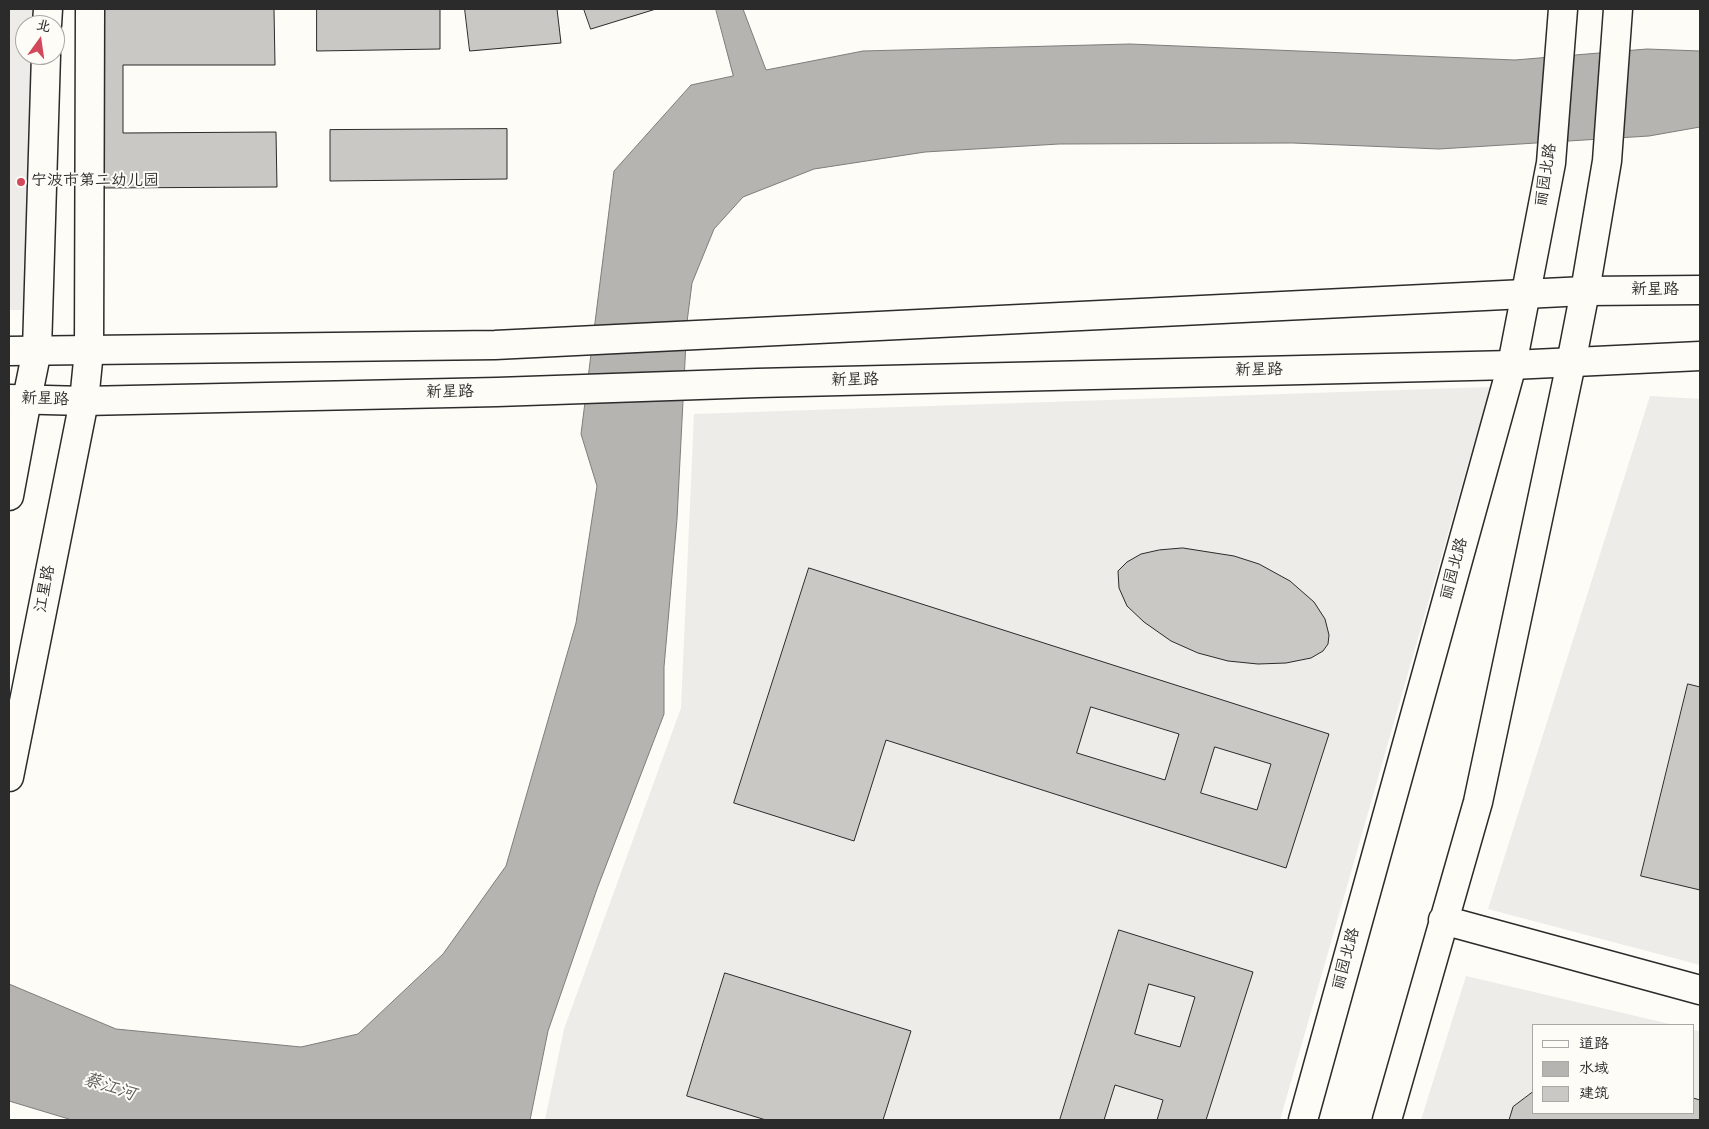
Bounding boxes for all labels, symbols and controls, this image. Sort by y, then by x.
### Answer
north arrow [15,15,65,65]
text: 北 [34,15,53,38]
street label: 丽园北路 [1533,142,1561,208]
place label: 宁波市第二幼儿园 [31,172,159,192]
marker: 宁波市第二幼儿园 [15,176,27,188]
street label: 新星路 [1631,281,1679,301]
street label: 新星路 [1235,361,1283,381]
street label: 新星路 [831,371,879,391]
street label: 新星路 [426,383,474,403]
street label: 新星路 [21,390,69,410]
street label: 丽园北路 [1437,536,1473,602]
street label: 江星路 [32,564,60,614]
street label: 丽园北路 [1329,926,1365,992]
legend [1532,1024,1694,1114]
text: 道路 [1579,1033,1609,1054]
text: 水域 [1579,1058,1609,1079]
water label: 蔡江河 [80,1069,138,1107]
text: 建筑 [1579,1083,1609,1104]

